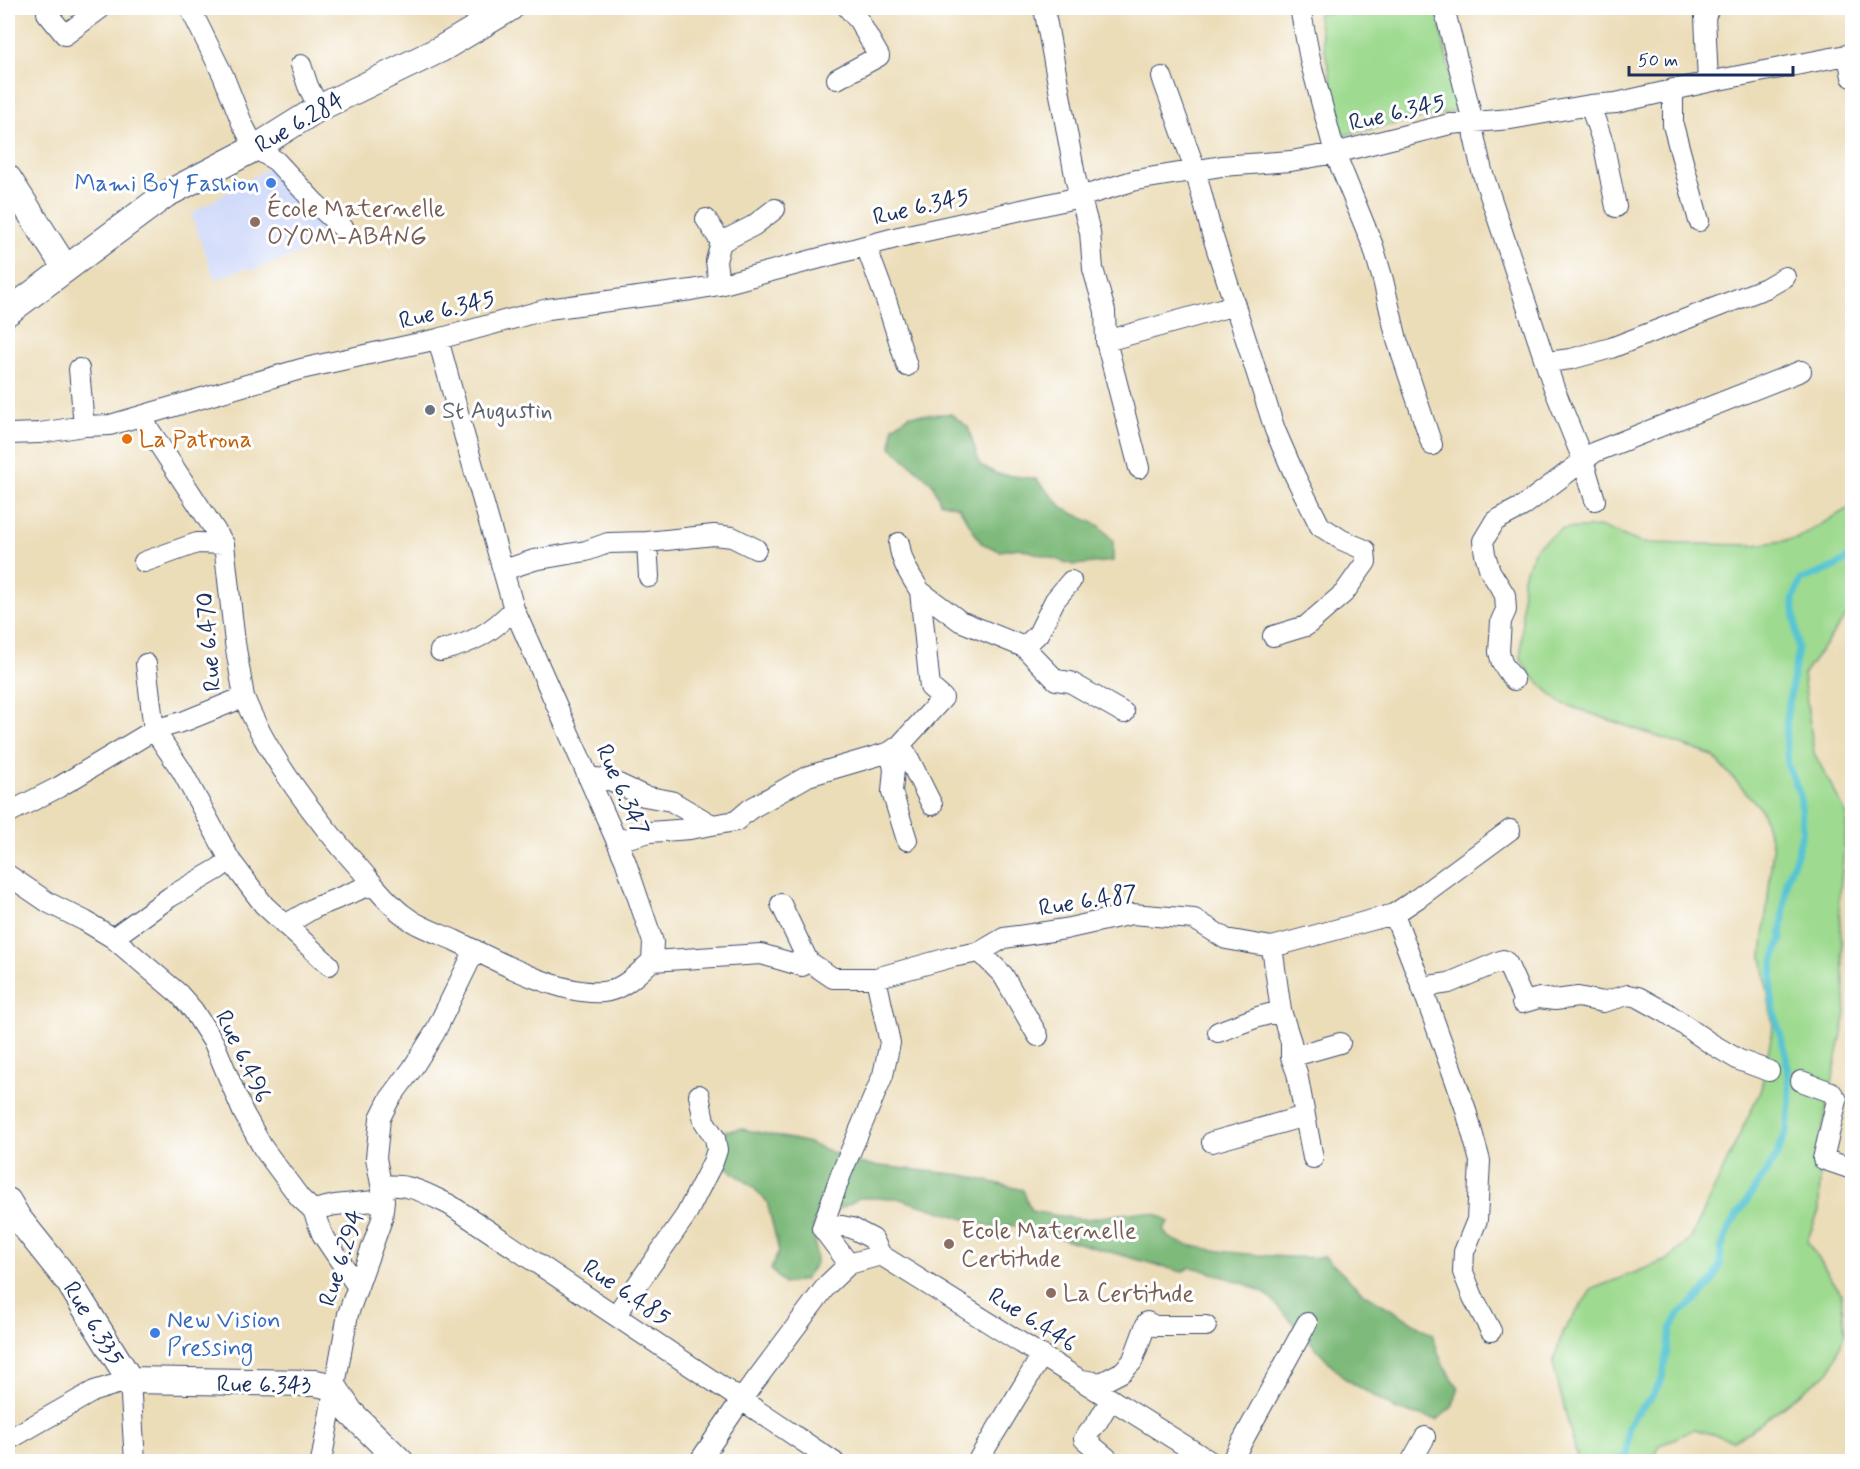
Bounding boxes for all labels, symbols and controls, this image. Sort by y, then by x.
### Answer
scale bar [1629,39,1792,77]
text: 50 m [1638,49,1678,73]
street label: Rue 6.284 [249,85,350,161]
street label: Rue 6.345 [1346,87,1449,140]
place label: Mami Boy Fashion [75,169,259,200]
marker: Mami Boy Fashion [264,176,278,190]
street label: Rue 6.345 [870,181,973,234]
place label: École Maternelle OYOM-ABANG [267,192,445,253]
marker: École Maternelle OYOM-ABANG [248,215,262,229]
street label: Rue 6.345 [396,284,499,337]
place label: St Augustin [442,396,553,427]
marker: St Augustin [423,403,437,417]
place label: La Patrona [139,425,252,456]
marker: La Patrona [120,432,134,446]
street label: Rue 6.470 [190,591,229,693]
street label: Rue 6.347 [587,739,656,842]
street label: Rue 6.487 [1036,878,1140,925]
street label: Rue 6.496 [207,1005,278,1108]
street label: Rue 6.294 [312,1206,373,1311]
place label: Ecole Maternelle Certitude [961,1216,1137,1275]
marker: Ecole Maternelle Certitude [942,1237,956,1251]
street label: Rue 6.485 [576,1252,676,1334]
street label: Rue 6.335 [55,1276,131,1372]
place label: La Certitude [1063,1279,1194,1310]
street label: Rue 6.446 [982,1281,1083,1360]
marker: La Certitude [1044,1286,1058,1300]
place label: New Vision Pressing [167,1305,281,1366]
marker: New Vision Pressing [148,1326,162,1340]
street label: Rue 6.343 [216,1369,312,1402]

